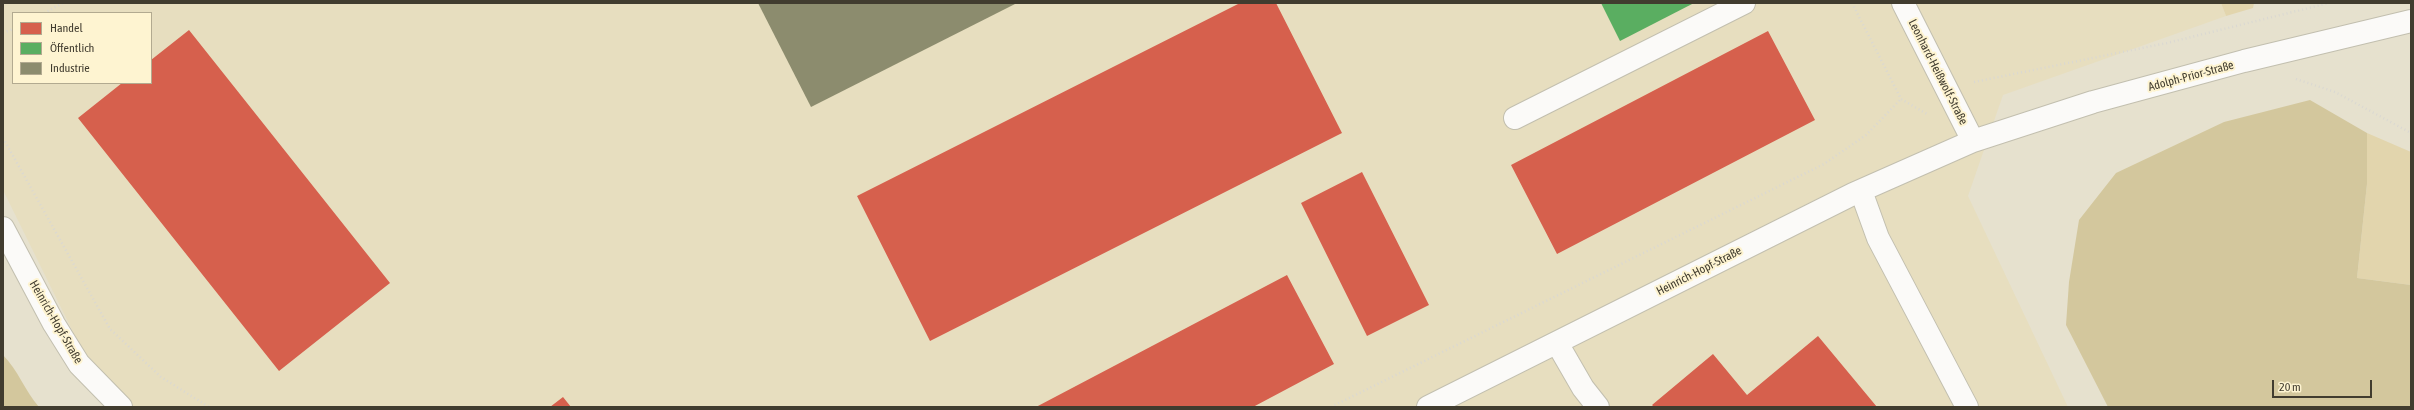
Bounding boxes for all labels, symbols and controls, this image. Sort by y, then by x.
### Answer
legend [12,12,152,84]
street label: Leonhard-Heißwolf-Straße [1905,17,1971,127]
text: Handel [50,21,83,35]
text: Öffentlich [50,41,94,55]
street label: Adolph-Prior-Straße [2147,58,2235,94]
text: Industrie [50,61,90,75]
street label: Heinrich-Hopf-Straße [1654,243,1744,299]
street label: Heinrich-Hopf-Straße [26,278,86,366]
scale bar [2274,372,2374,398]
text: 20 m [2279,380,2301,394]

